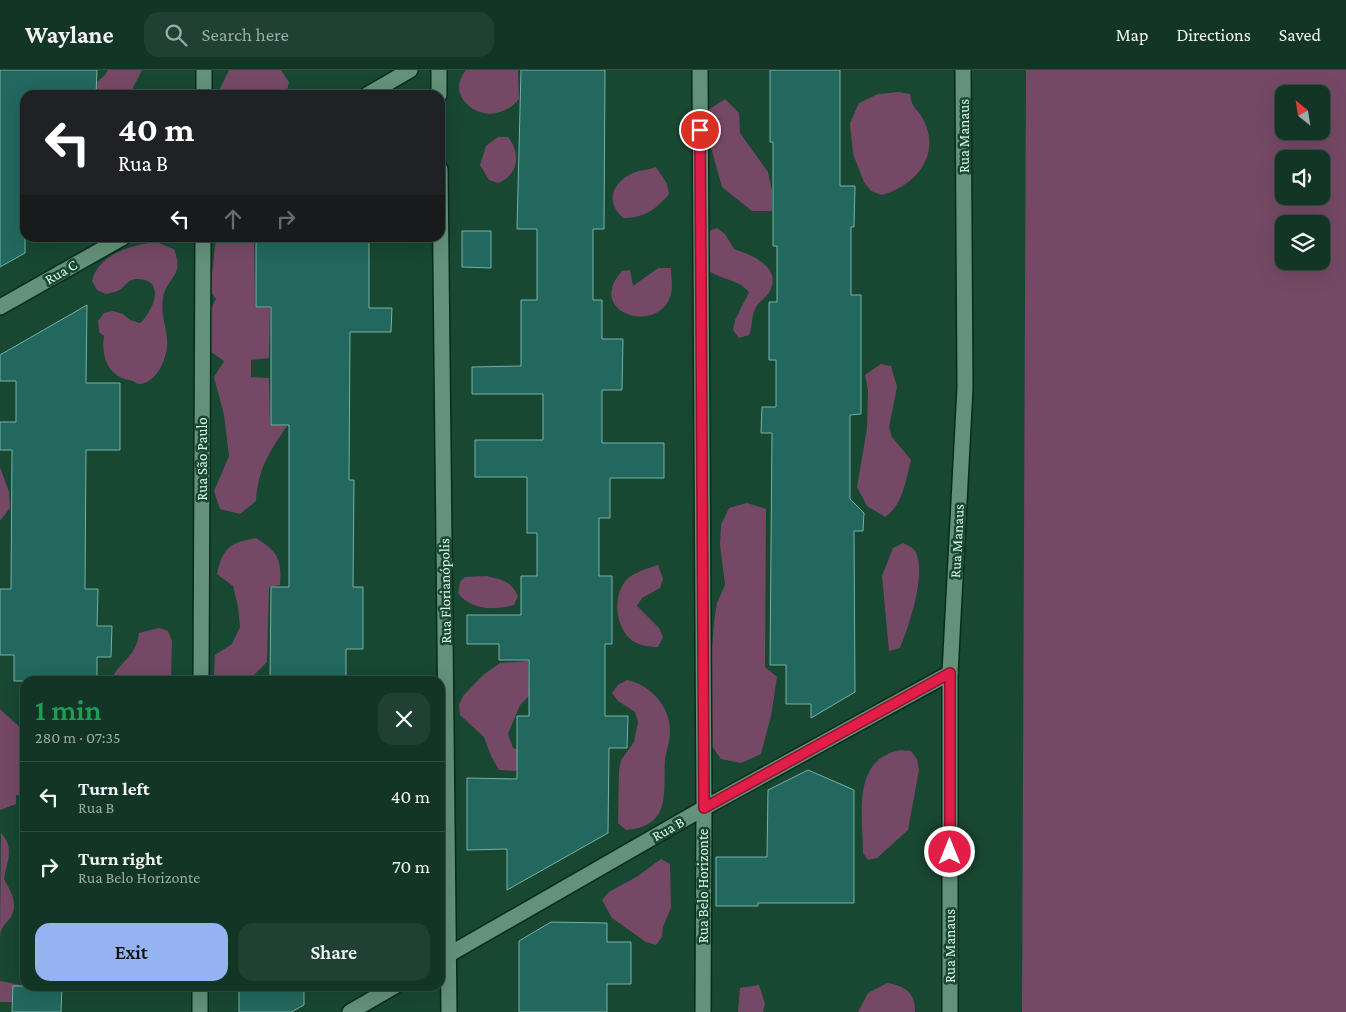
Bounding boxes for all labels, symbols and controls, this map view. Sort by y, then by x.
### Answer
search box [144,12,494,57]
text: Waylane [25,21,114,48]
icon: search [162,21,190,49]
text: Search here [202,24,289,45]
text: Map [1116,25,1148,45]
text: Directions [1176,25,1251,45]
text: Saved [1279,25,1321,45]
north arrow [1275,85,1330,140]
map controls [1275,85,1330,270]
street label: Rua Manaus [956,99,972,173]
pin [679,109,721,151]
icon: left [35,110,100,175]
text: 40 m [118,110,195,149]
icon: arrive [686,116,714,144]
button: sound [1275,150,1330,205]
text: Rua B [118,151,168,176]
icon: left [166,205,194,233]
icon: ahead [219,205,247,233]
icon: right [272,205,300,233]
button: layers [1275,215,1330,270]
street label: Rua C [42,256,80,288]
street label: Rua São Paulo [194,417,210,501]
street label: Rua Manaus [947,503,967,578]
street label: Rua Florianópolis [436,538,455,644]
text: 1 min [35,693,102,726]
button: close [378,693,430,745]
text: 280 m · 07:35 [35,729,121,746]
text: Turn left [78,778,150,799]
icon: left [35,783,63,811]
text: 40 m [391,786,430,807]
text: Rua B [78,799,114,816]
street label: Rua B [649,814,687,844]
position arrow [923,825,975,877]
street label: Rua Belo Horizonte [695,828,711,943]
text: Turn right [78,848,163,869]
icon: right [35,853,63,881]
text: 70 m [392,856,430,877]
text: Rua Belo Horizonte [78,869,200,886]
street label: Rua Manaus [942,909,958,983]
button: Exit [35,923,228,981]
button: Share [238,923,430,981]

